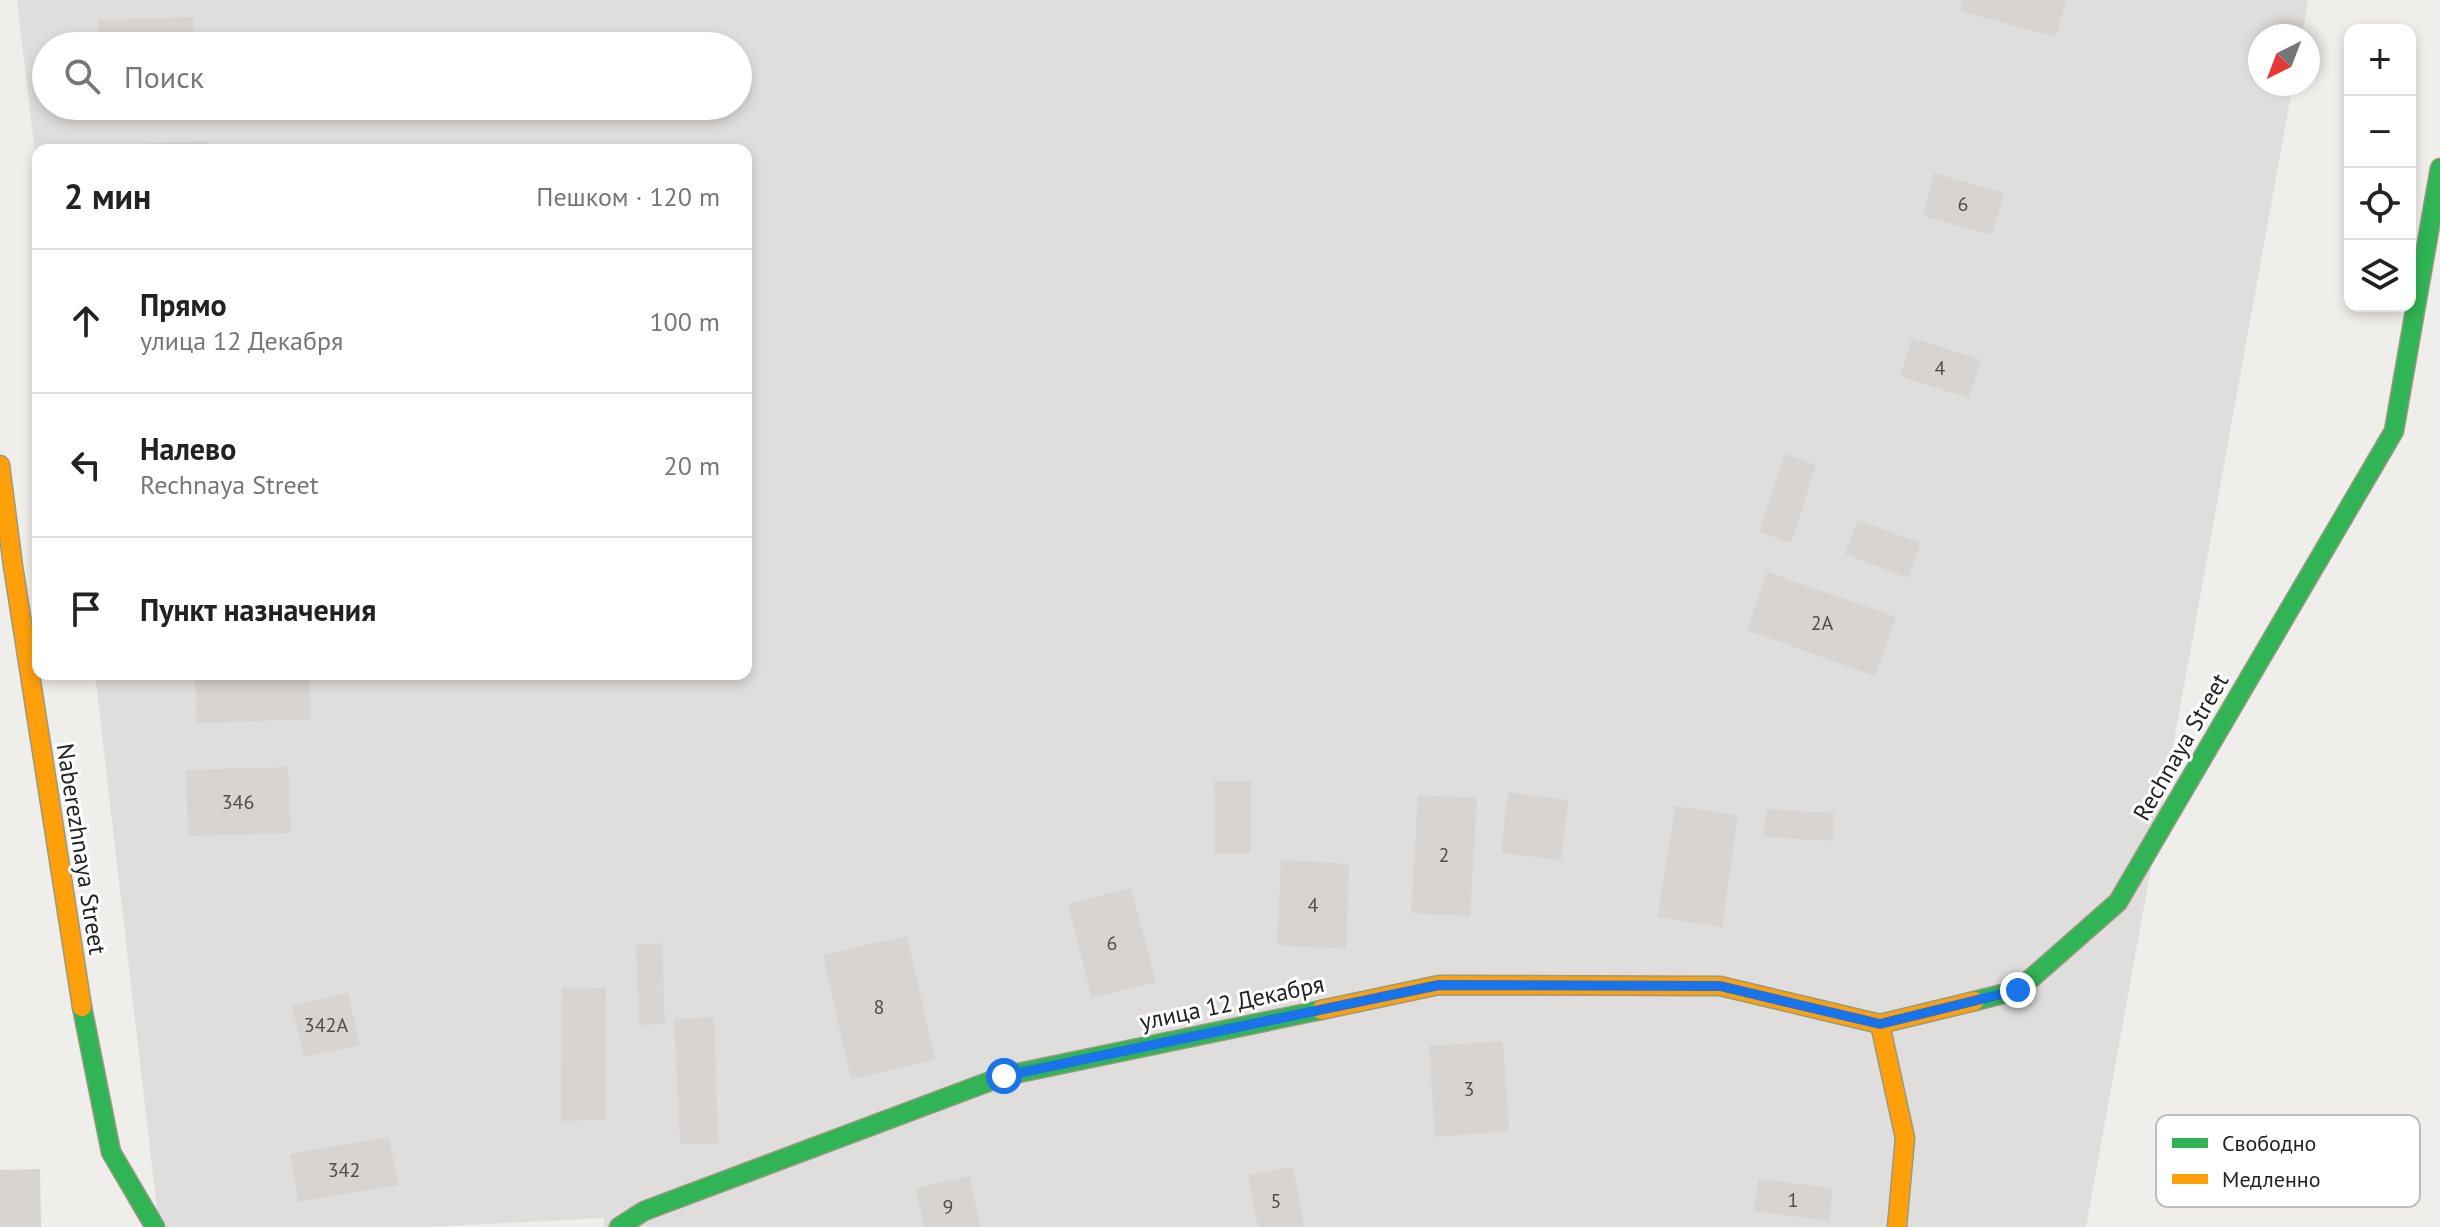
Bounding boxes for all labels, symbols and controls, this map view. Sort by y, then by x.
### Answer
north arrow [2248,24,2320,96]
map controls [2344,24,2416,312]
button: + [2344,24,2416,96]
search box [32,32,752,120]
icon: search [60,54,104,98]
text: Поиск [124,57,204,96]
button: − [2344,96,2416,168]
button: locate [2344,168,2416,240]
text: 2 мин [64,174,151,218]
text: Пешком · 120 m [536,180,720,213]
house number: 6 [1958,191,1968,217]
button: layers [2344,240,2416,312]
text: Прямо [140,285,227,324]
icon: ahead [64,299,108,343]
text: 100 m [649,305,720,338]
text: улица 12 Декабря [140,324,343,357]
house number: 4 [1935,355,1946,381]
text: Налево [140,429,236,468]
icon: left [64,443,108,487]
text: 20 m [664,449,720,482]
text: Rechnaya Street [140,468,319,501]
icon: arrive [64,587,108,631]
text: Пункт назначения [140,590,376,629]
house number: 2А [1811,610,1834,636]
street label: Rechnaya Street [2126,668,2235,826]
street label: Naberezhnaya Street [50,741,113,957]
house number: 346 [222,789,254,815]
house number: 2 [1439,842,1449,868]
house number: 4 [1308,892,1319,918]
house number: 6 [1107,930,1117,956]
street label: улица 12 Декабря [1137,968,1327,1037]
route end [2000,972,2036,1008]
house number: 8 [874,994,884,1020]
house number: 342А [304,1012,348,1038]
route start [986,1058,1022,1094]
house number: 3 [1464,1076,1474,1102]
legend [2156,1115,2420,1207]
text: Свободно [2222,1129,2316,1157]
house number: 342 [328,1157,360,1183]
text: Медленно [2222,1165,2320,1193]
house number: 1 [1788,1187,1798,1213]
house number: 5 [1271,1188,1281,1214]
house number: 9 [943,1194,953,1220]

